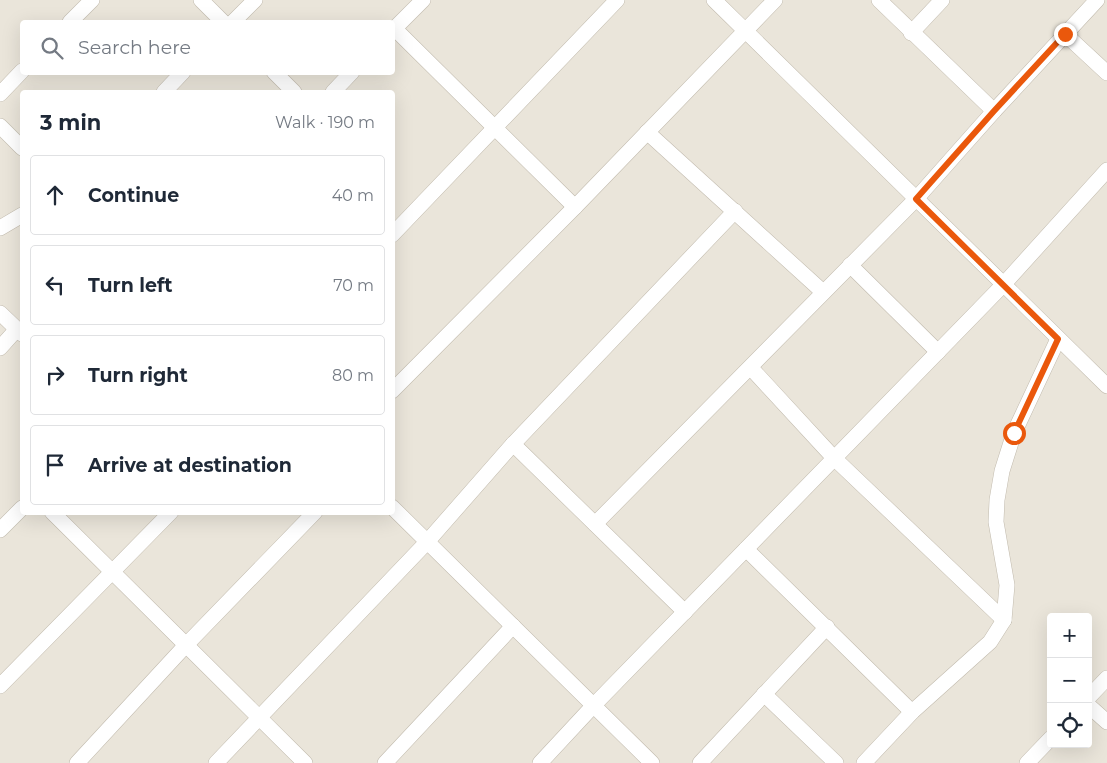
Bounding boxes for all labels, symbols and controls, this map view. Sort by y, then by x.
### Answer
search box [20,20,395,75]
route end [1054,23,1077,46]
icon: search [38,34,66,62]
text: Search here [78,36,191,59]
text: 3 min [40,110,101,135]
text: Walk · 190 m [275,113,375,132]
icon: ahead [41,181,69,209]
text: Continue [88,184,179,207]
text: 40 m [332,186,374,205]
icon: left [41,271,69,299]
text: Turn left [88,274,173,297]
text: 70 m [333,276,374,295]
icon: right [41,361,69,389]
text: Turn right [88,364,188,387]
text: 80 m [332,366,374,385]
route start [1003,422,1026,445]
icon: arrive [41,451,69,479]
text: Arrive at destination [88,454,292,477]
map controls [1047,613,1092,748]
button: + [1047,613,1092,658]
button: − [1047,658,1092,703]
button: locate [1047,703,1092,748]

